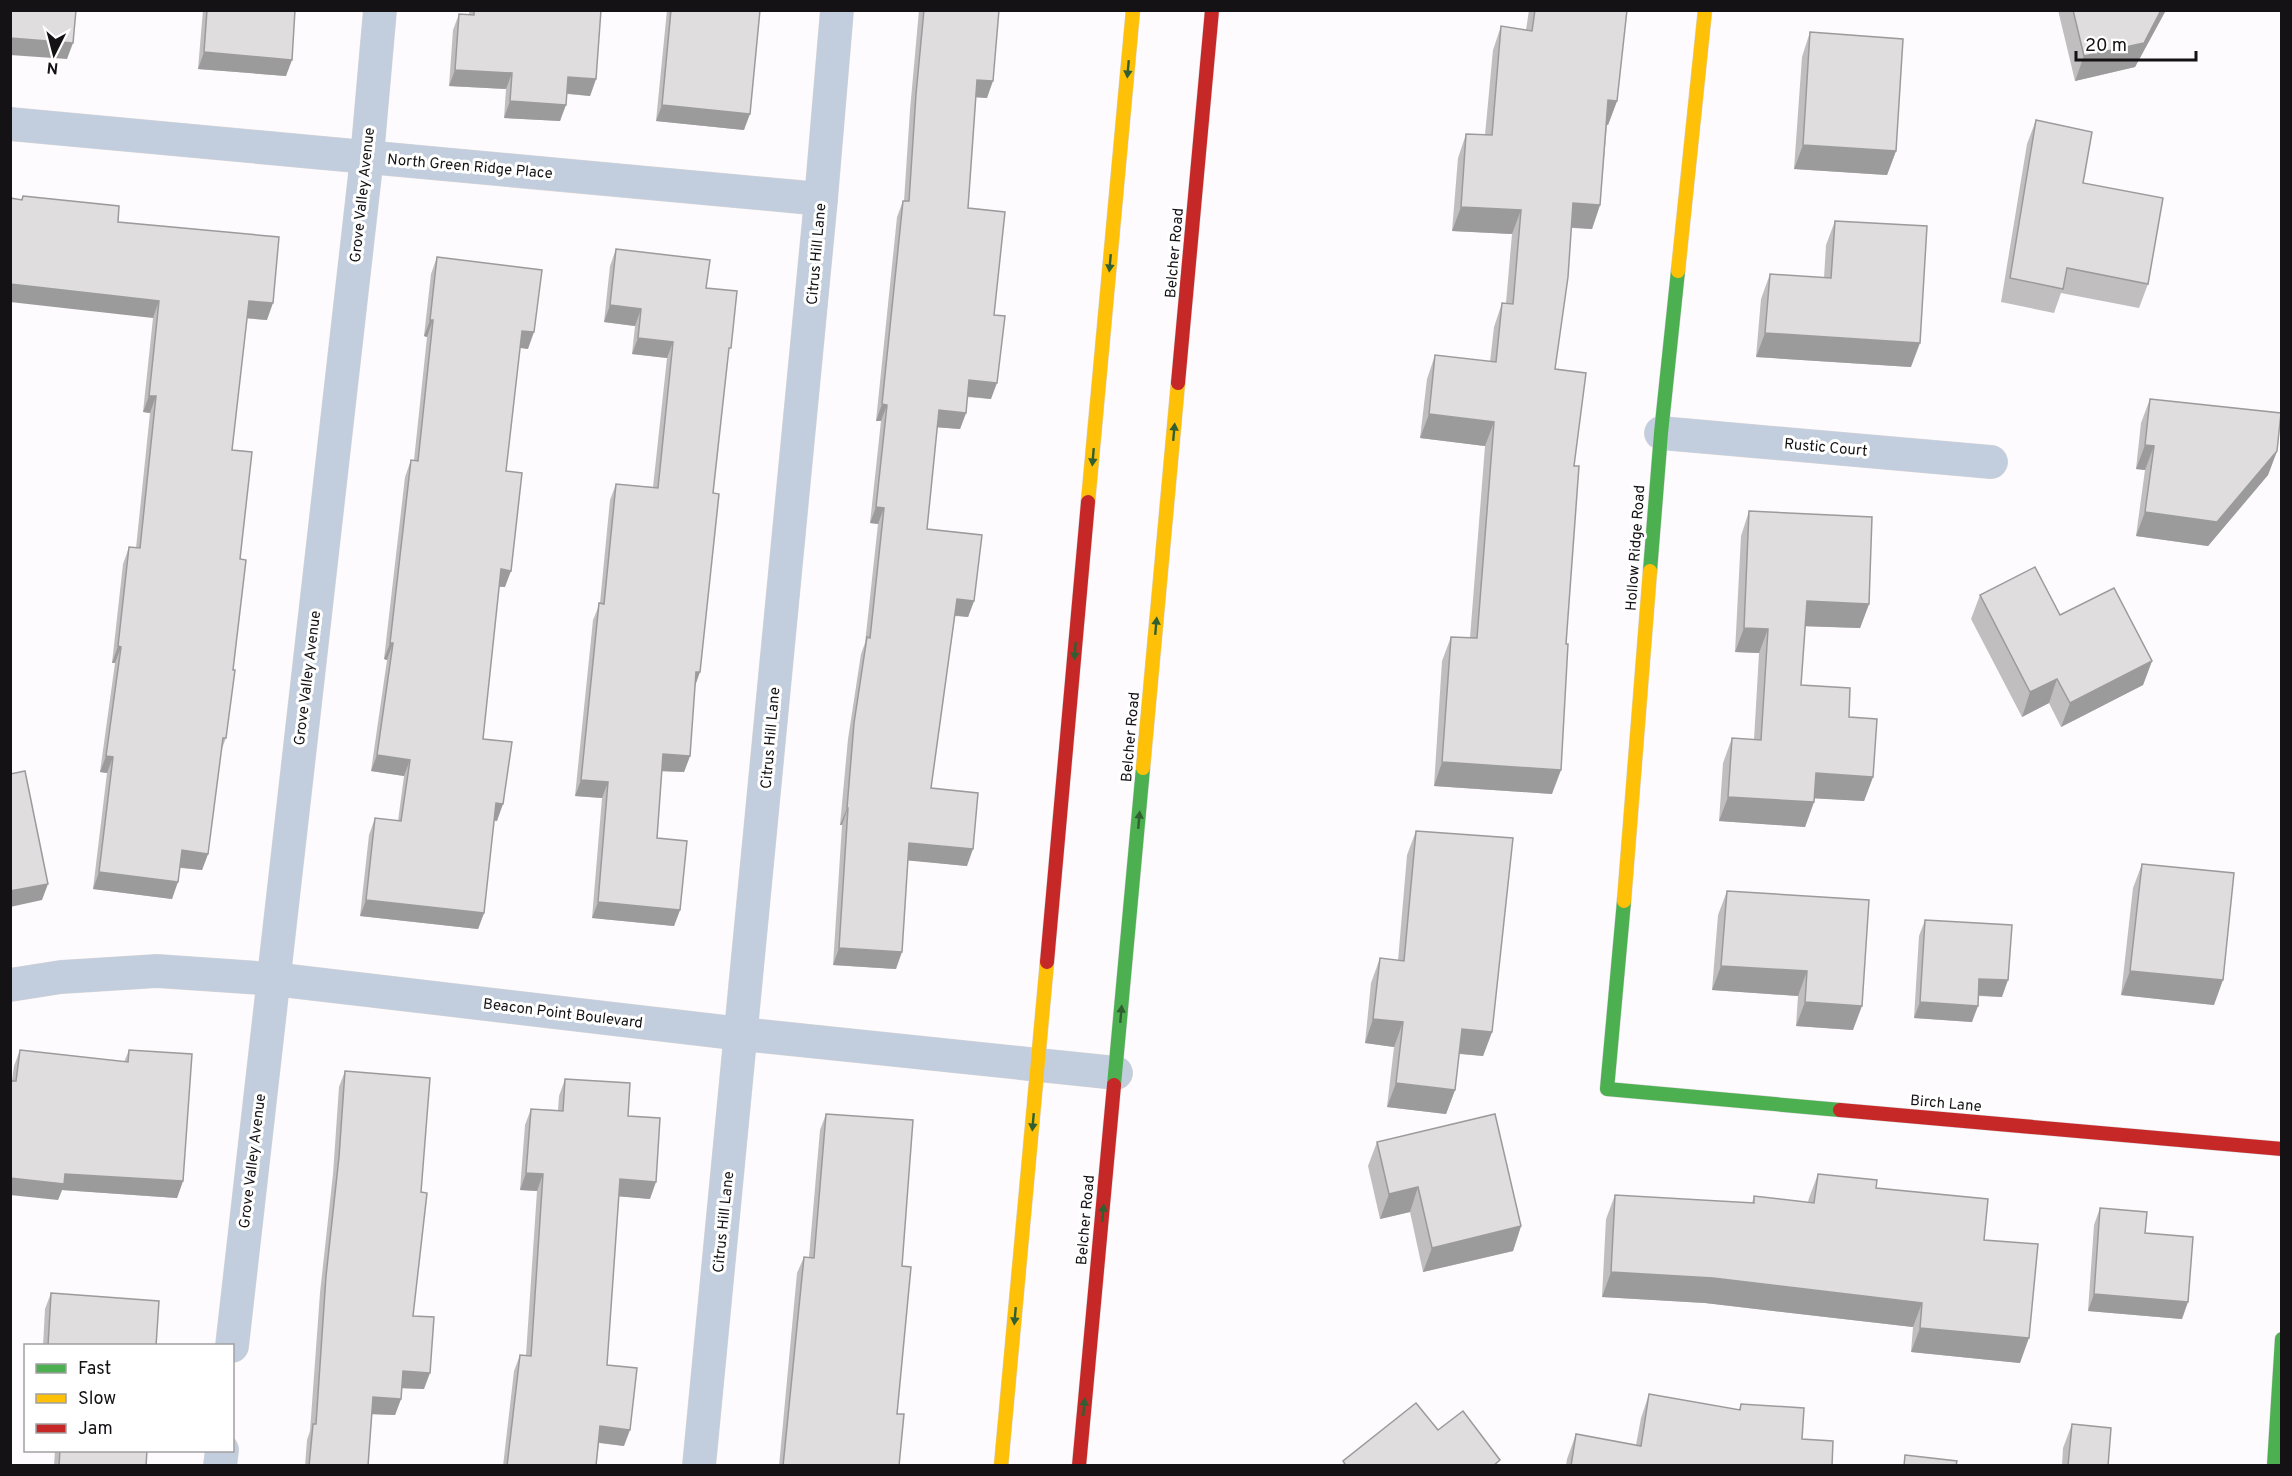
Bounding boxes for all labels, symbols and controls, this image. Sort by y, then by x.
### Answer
north arrow [24,24,84,84]
scale bar [2076,24,2196,62]
text: 20 m [2085,35,2127,58]
text: N [46,56,59,77]
one-way arrow [1123,59,1133,78]
street label: Grove Valley Avenue [347,127,380,264]
street label: North Green Ridge Place [386,151,553,184]
street label: Citrus Hill Lane [804,202,831,306]
street label: Belcher Road [1162,207,1189,299]
one-way arrow [1105,254,1115,273]
one-way arrow [1169,422,1179,441]
street label: Rustic Court [1783,435,1868,462]
one-way arrow [1088,448,1098,467]
street label: Hollow Ridge Road [1623,485,1650,612]
street label: Grove Valley Avenue [291,610,326,747]
one-way arrow [1151,616,1161,635]
one-way arrow [1071,642,1080,661]
street label: Citrus Hill Lane [758,686,785,790]
street label: Belcher Road [1118,691,1145,783]
one-way arrow [1134,811,1144,830]
street label: Beacon Point Boulevard [482,995,644,1034]
one-way arrow [1116,1005,1126,1024]
street label: Birch Lane [1909,1092,1982,1117]
street label: Grove Valley Avenue [236,1093,271,1230]
one-way arrow [1028,1113,1038,1132]
street label: Citrus Hill Lane [710,1170,739,1274]
street label: Belcher Road [1073,1174,1100,1266]
one-way arrow [1098,1204,1107,1223]
one-way arrow [1010,1307,1020,1326]
legend [24,1344,234,1452]
text: Fast [78,1358,111,1381]
text: Slow [78,1388,116,1411]
one-way arrow [1079,1398,1089,1417]
text: Jam [78,1418,113,1441]

